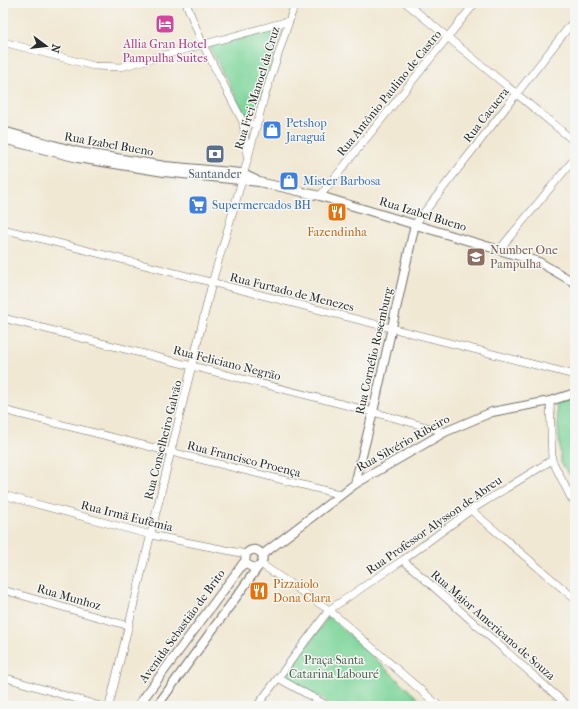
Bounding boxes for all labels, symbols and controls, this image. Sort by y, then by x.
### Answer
hotel icon: Allia Gran Hotel Pampulha Suites [154,13,176,35]
street label: Rua Frei Manoel da Cruz [232,24,283,151]
north arrow [26,26,66,66]
street label: Rua Antônio Paulino de Castro [334,27,444,159]
place label: Allia Gran Hotel Pampulha Suites [122,37,208,65]
text: N [48,43,63,55]
street label: Rua Cacuera [460,84,512,145]
place label: Petshop Jaraguá [285,116,327,144]
shop icon: Petshop Jaraguá [261,119,283,141]
street label: Rua Izabel Bueno [63,129,155,159]
bank icon: Santander [204,143,226,165]
place label: Santander [189,167,242,181]
shop icon: Mister Barbosa [278,170,300,192]
place label: Mister Barbosa [303,174,381,188]
supermarket icon: Supermercados BH [187,194,209,216]
street label: Rua Izabel Bueno [378,194,468,234]
place label: Supermercados BH [212,198,312,212]
restaurant icon: Fazendinha [326,201,348,223]
place label: Fazendinha [307,225,367,239]
place label: Number One Pampulha [490,243,558,271]
school or university icon: Number One Pampulha [465,246,487,268]
street label: Rua Furtado de Menezes [229,270,356,314]
street label: Rua Cornélio Rosemburg [353,285,396,416]
street label: Rua Feliciano Negrão [172,343,282,383]
street label: Rua Conselheiro Galvão [141,379,185,501]
street label: Rua Silvério Ribeiro [354,412,452,474]
street label: Rua Francisco Proença [185,438,303,481]
street label: Rua Professor Alysson de Abreu [364,473,505,577]
street label: Rua Irmã Eufêmia [80,498,175,534]
street label: Avenida Sebastião de Brito [136,567,228,686]
street label: Rua Major Americano de Souza [428,567,558,683]
place label: Pizzaiolo Dona Clara [273,577,331,605]
restaurant icon: Pizzaiolo Dona Clara [248,580,270,602]
street label: Rua Munhoz [35,581,103,613]
park label: Praça Santa Catarina Labouré [289,653,379,681]

